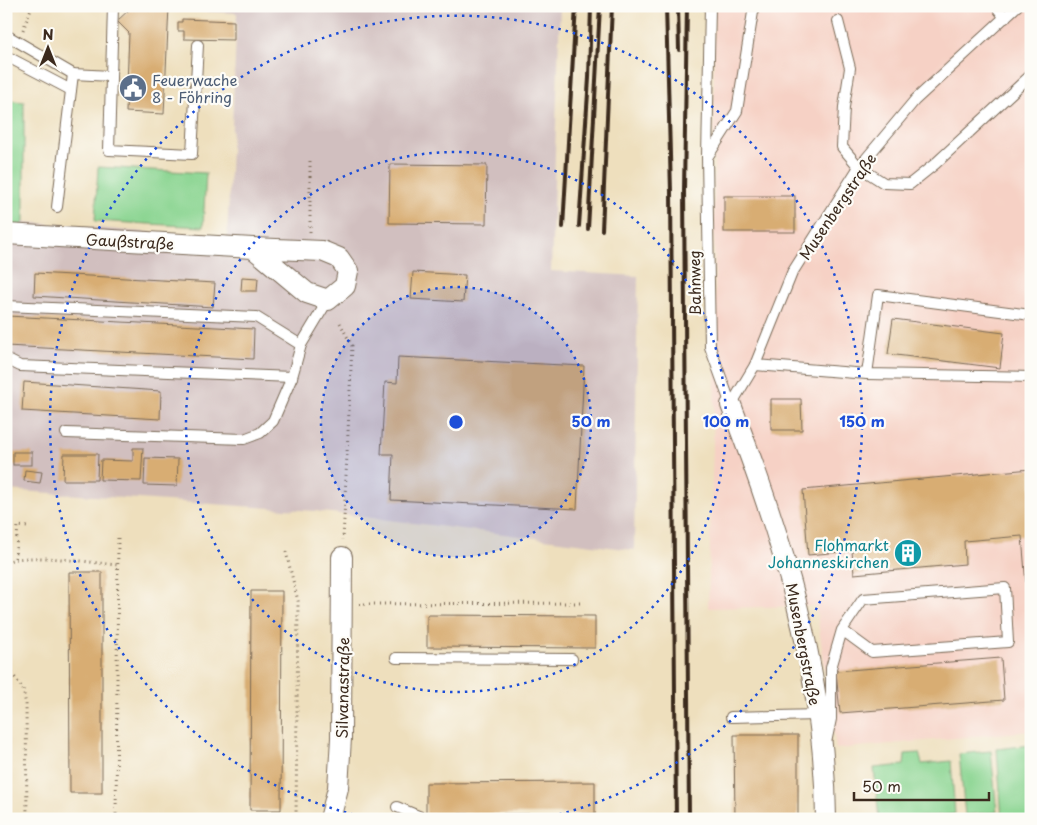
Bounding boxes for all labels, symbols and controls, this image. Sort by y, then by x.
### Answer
north arrow [22,22,72,72]
text: N [42,24,54,45]
place label: Feuerwache 8 - Föhring [152,68,238,108]
public building icon: Feuerwache 8 - Föhring [118,73,148,103]
street label: Musenbergstraße [793,148,881,264]
street label: Gaußstraße [85,227,175,255]
street label: Bahnweg [682,250,706,316]
text: 50 m [572,409,610,432]
text: 100 m [703,409,749,432]
text: 150 m [839,409,885,432]
centre of rings [447,413,465,431]
place label: Flohmarkt Johanneskirchen [768,533,889,573]
building icon: Flohmarkt Johanneskirchen [893,538,923,568]
street label: Musenbergstraße [781,581,827,707]
street label: Silvanastraße [330,637,354,739]
scale bar [854,770,990,802]
text: 50 m [862,774,901,797]

